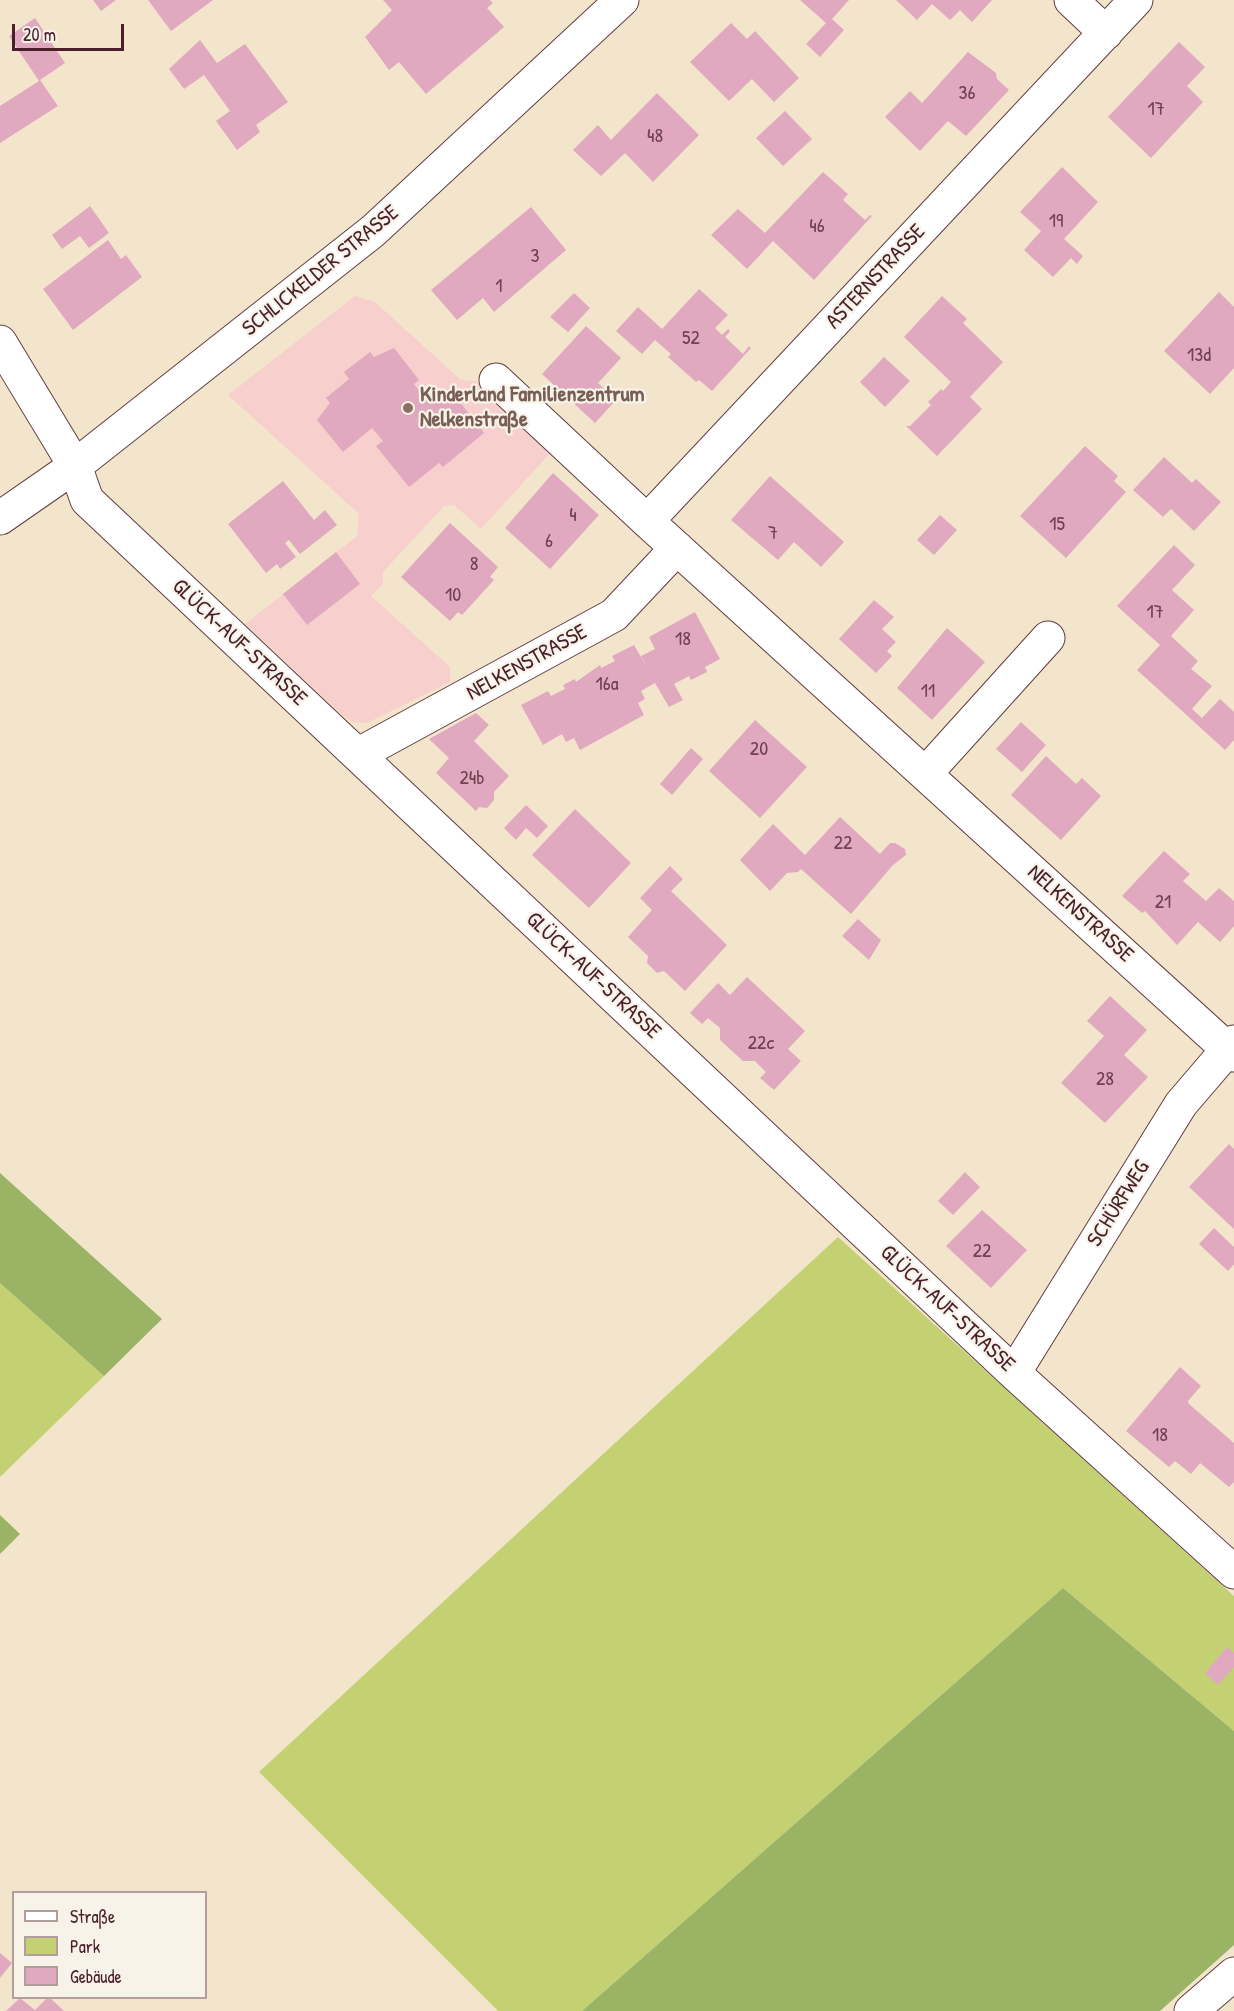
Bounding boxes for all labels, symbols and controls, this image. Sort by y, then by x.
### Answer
scale bar [15,12,128,50]
text: 20 m [23,22,56,47]
house number: 36 [959,82,975,106]
house number: 17 [1147,98,1165,122]
house number: 48 [647,125,663,149]
street label: SCHLICKELDER STRASSE [237,200,405,342]
house number: 19 [1049,210,1063,234]
house number: 46 [809,215,825,239]
street label: ASTERNSTRASSE [821,219,931,335]
house number: 3 [531,245,539,269]
house number: 1 [495,275,503,299]
house number: 52 [682,327,700,351]
house number: 13d [1187,344,1211,368]
place label: Kinderland Familienzentrum Nelkenstraße [420,382,644,434]
marker: Kinderland Familienzentrum Nelkenstraße [401,401,415,415]
house number: 4 [569,504,577,528]
house number: 15 [1049,513,1065,537]
house number: 7 [768,522,778,546]
house number: 6 [545,530,553,554]
house number: 8 [470,553,478,577]
street label: GLÜCK-AUF-STRASSE [166,574,312,712]
house number: 10 [445,584,461,608]
house number: 17 [1146,601,1164,625]
street label: NELKENSTRASSE [462,619,592,707]
house number: 18 [675,628,691,652]
house number: 16a [595,673,619,697]
house number: 11 [921,680,935,704]
house number: 20 [750,738,768,762]
house number: 24b [459,767,485,791]
house number: 22 [834,832,852,856]
street label: NELKENSTRASSE [1022,859,1138,969]
house number: 21 [1155,891,1171,915]
street label: GLÜCK-AUF-STRASSE [520,907,666,1045]
house number: 22c [748,1032,774,1056]
house number: 28 [1096,1068,1114,1092]
street label: SCHÜRFWEG [1082,1156,1156,1252]
street label: GLÜCK-AUF-STRASSE [874,1240,1020,1378]
house number: 22 [973,1240,991,1264]
house number: 18 [1152,1424,1168,1448]
legend [12,1891,207,1999]
text: Straße [70,1904,115,1929]
text: Park [70,1934,100,1959]
text: Gebäude [70,1964,122,1989]

